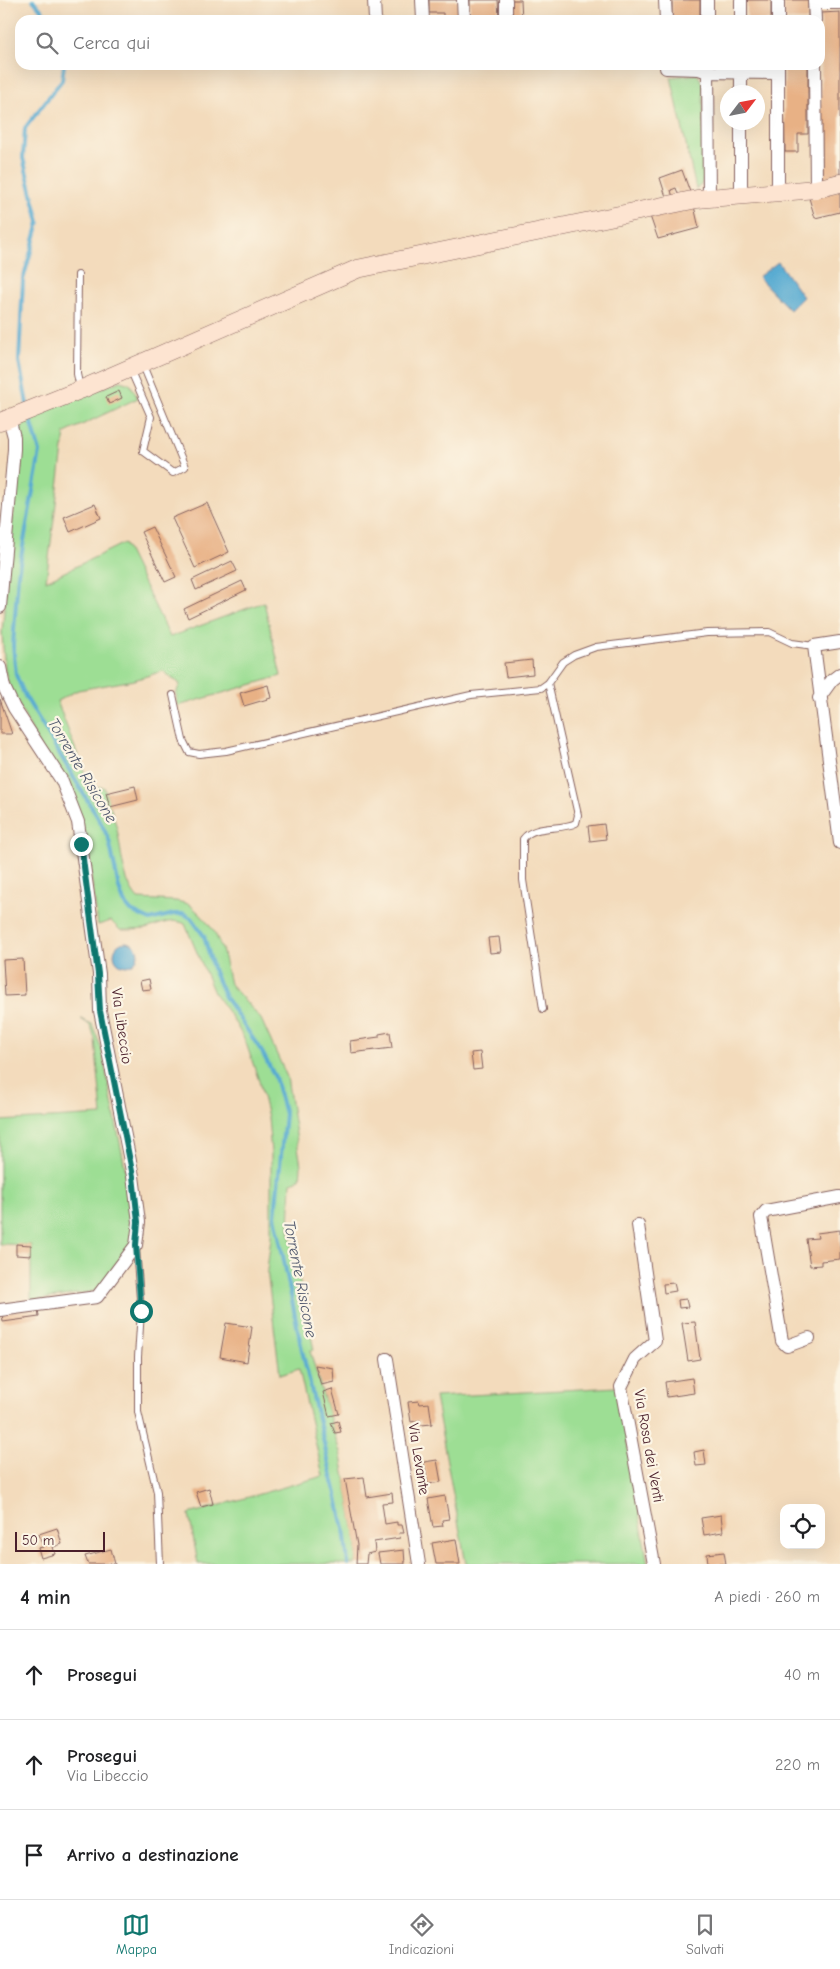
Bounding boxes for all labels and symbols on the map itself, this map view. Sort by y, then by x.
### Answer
north arrow [720,85,765,130]
water label: Torrente Risicone [44,715,121,826]
route end [70,833,93,856]
street label: Via Libeccio [108,987,136,1065]
water label: Torrente Risicone [280,1219,320,1339]
route start [130,1300,153,1323]
street label: Via Rosa dei Venti [630,1388,668,1504]
street label: Via Levante [404,1422,434,1497]
scale bar [15,1529,105,1552]

